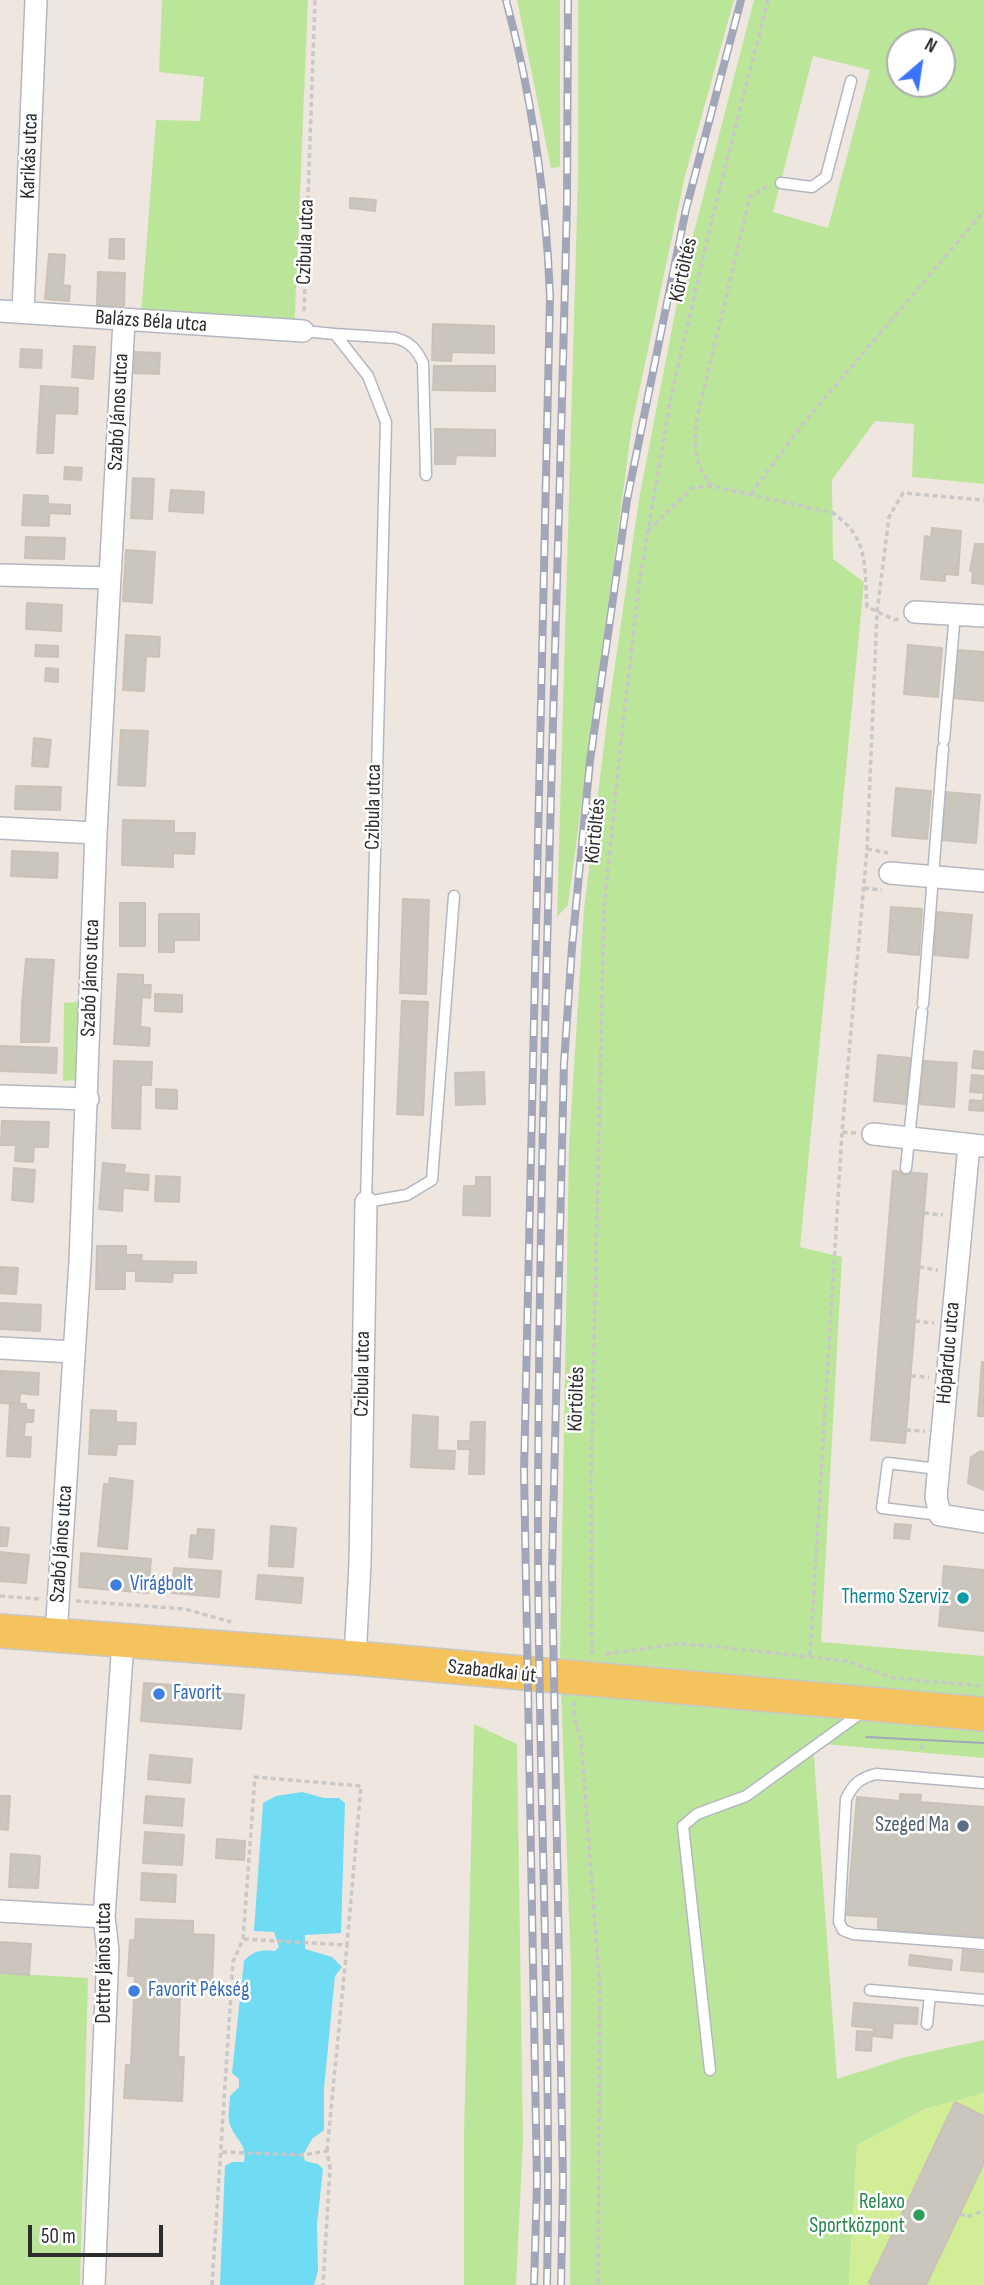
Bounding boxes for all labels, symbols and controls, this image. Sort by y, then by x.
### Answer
north arrow [886,28,956,98]
text: N [920,33,940,58]
street label: Karikás utca [16,113,44,199]
street label: Czibula utca [292,199,320,285]
street label: Körtöltés [664,235,704,305]
street label: Balázs Béla utca [94,306,208,338]
street label: Szabó János utca [103,353,135,471]
street label: Czibula utca [361,764,387,850]
street label: Körtöltés [580,797,612,865]
street label: Szabó János utca [76,919,106,1037]
street label: Hópárduc utca [932,1301,966,1405]
street label: Czibula utca [350,1331,376,1417]
street label: Körtöltés [563,1366,591,1432]
street label: Szabó János utca [45,1484,79,1604]
place label: Virágbolt [130,1572,193,1598]
marker: Virágbolt [108,1577,124,1593]
place label: Thermo Szerviz [841,1585,949,1611]
marker: Thermo Szerviz [955,1590,971,1606]
street label: Szabadkai út [447,1655,537,1689]
place label: Favorit [173,1681,222,1707]
marker: Favorit [151,1686,167,1702]
place label: Szeged Ma [875,1813,949,1839]
marker: Szeged Ma [955,1818,971,1834]
street label: Dettre János utca [92,1902,118,2024]
place label: Favorit Pékség [148,1978,249,2004]
marker: Favorit Pékség [126,1983,142,1999]
place label: Relaxo Sportközpont [809,2190,905,2240]
marker: Relaxo Sportközpont [911,2207,927,2223]
scale bar [32,2212,166,2256]
text: 50 m [41,2224,76,2249]

